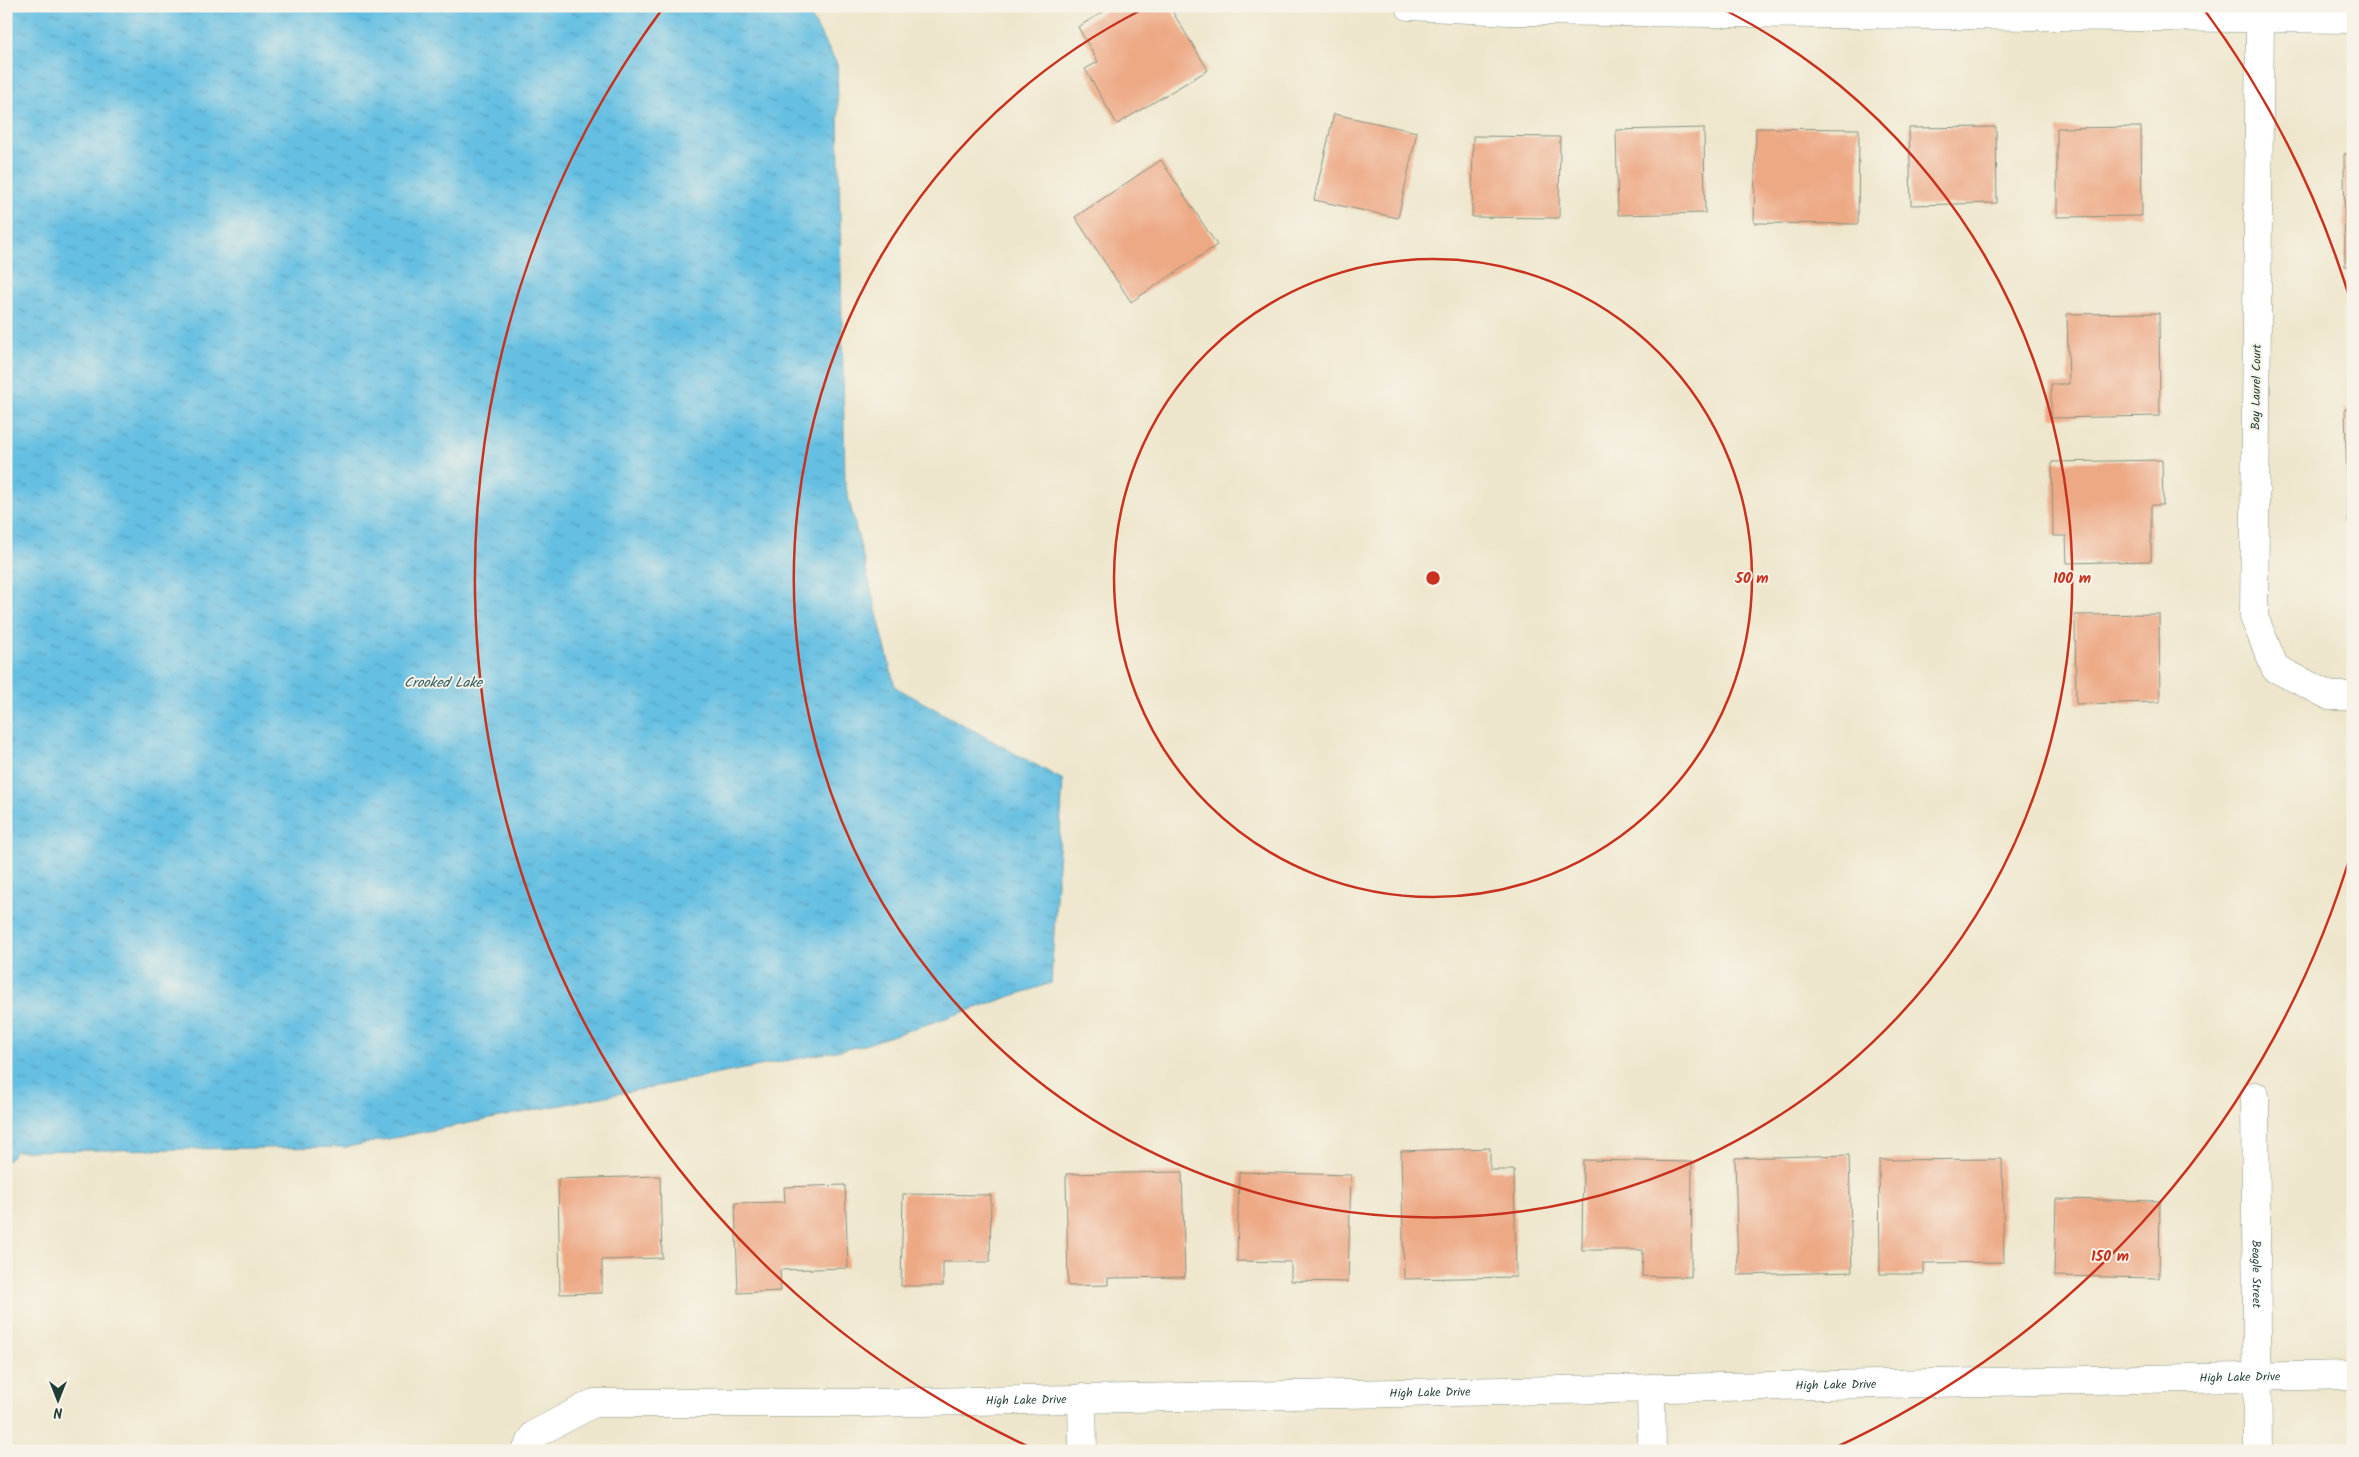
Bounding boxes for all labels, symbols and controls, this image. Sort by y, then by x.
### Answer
street label: Bay Laurel Court [2246,344,2267,430]
text: 50 m [1734,567,1769,591]
text: 100 m [2053,567,2091,591]
centre of rings [1424,569,1442,587]
water label: Crooked Lake [404,672,484,694]
street label: Beagle Street [2246,1240,2266,1308]
text: 150 m [2091,1245,2129,1269]
street label: High Lake Drive [2199,1367,2281,1388]
north arrow [32,1374,82,1424]
street label: High Lake Drive [1795,1375,1877,1396]
street label: High Lake Drive [1389,1383,1471,1403]
street label: High Lake Drive [985,1390,1067,1411]
text: N [53,1401,62,1423]

